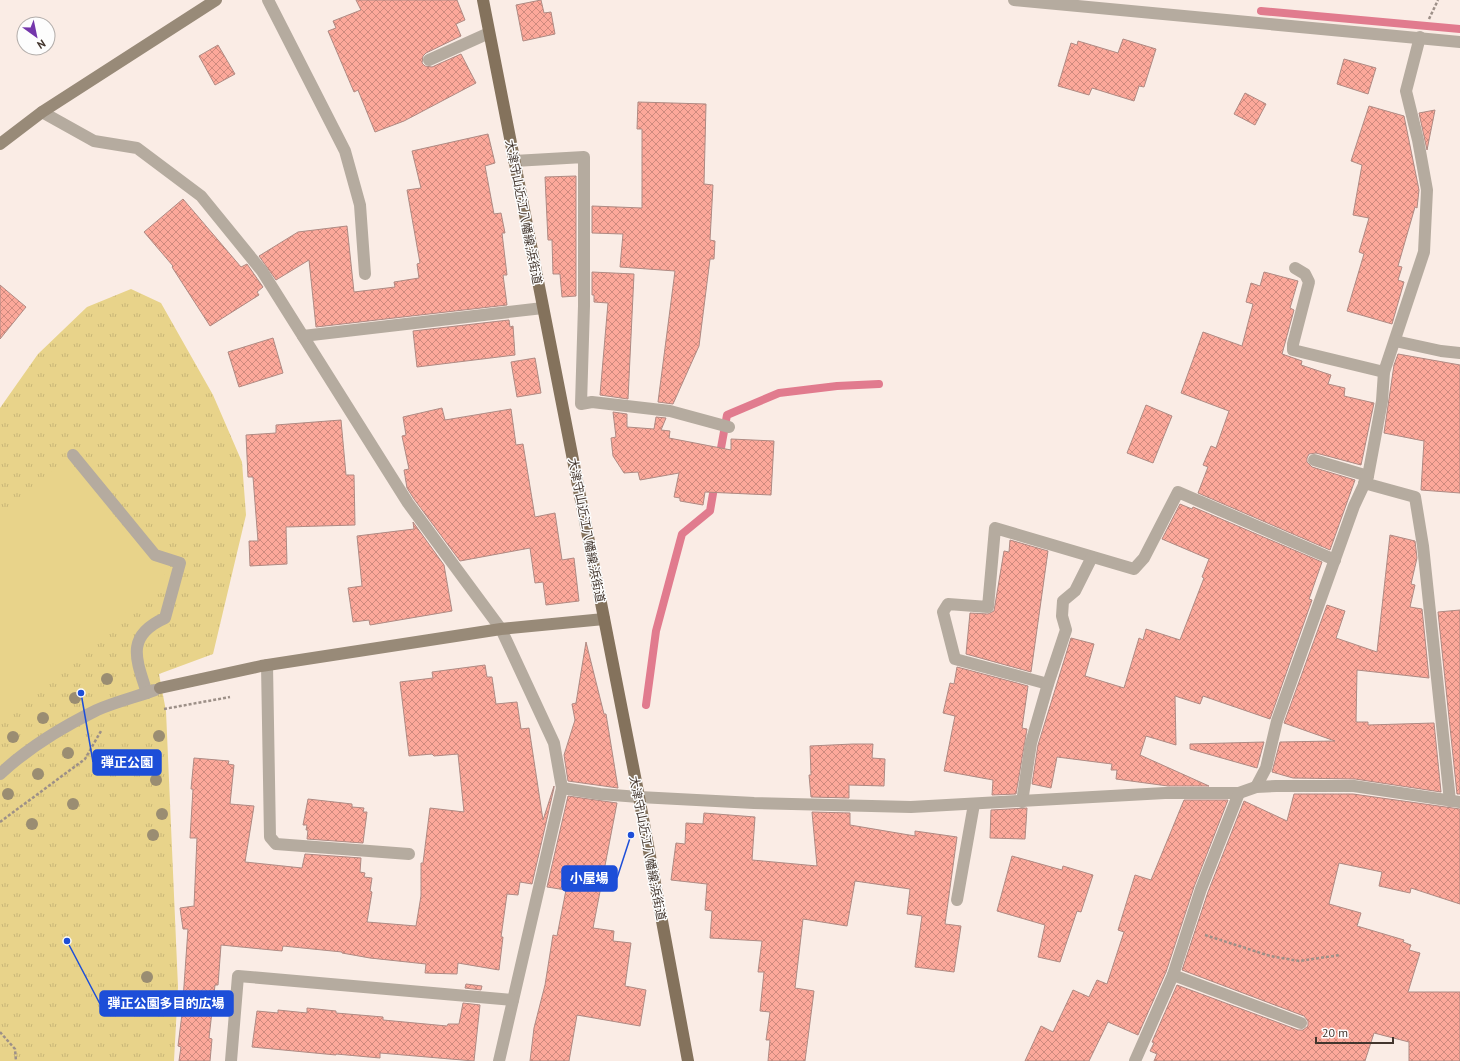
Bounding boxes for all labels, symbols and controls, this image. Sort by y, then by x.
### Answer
north arrow [16,16,56,56]
text: N [35,37,48,52]
street label: 大津守山近江八幡線;浜街道 [503,138,545,286]
street label: 大津守山近江八幡線;浜街道 [566,456,608,604]
callout: 弾正公園 [93,750,161,775]
text: 弾正公園 [101,754,153,771]
street label: 大津守山近江八幡線;浜街道 [627,774,669,922]
callout: 小屋場 [562,866,617,891]
text: 小屋場 [569,870,609,887]
callout: 弾正公園多目的広場 [100,991,233,1016]
text: 弾正公園多目的広場 [107,995,225,1012]
scale bar [1316,1019,1393,1045]
text: 20 m [1322,1025,1348,1040]

